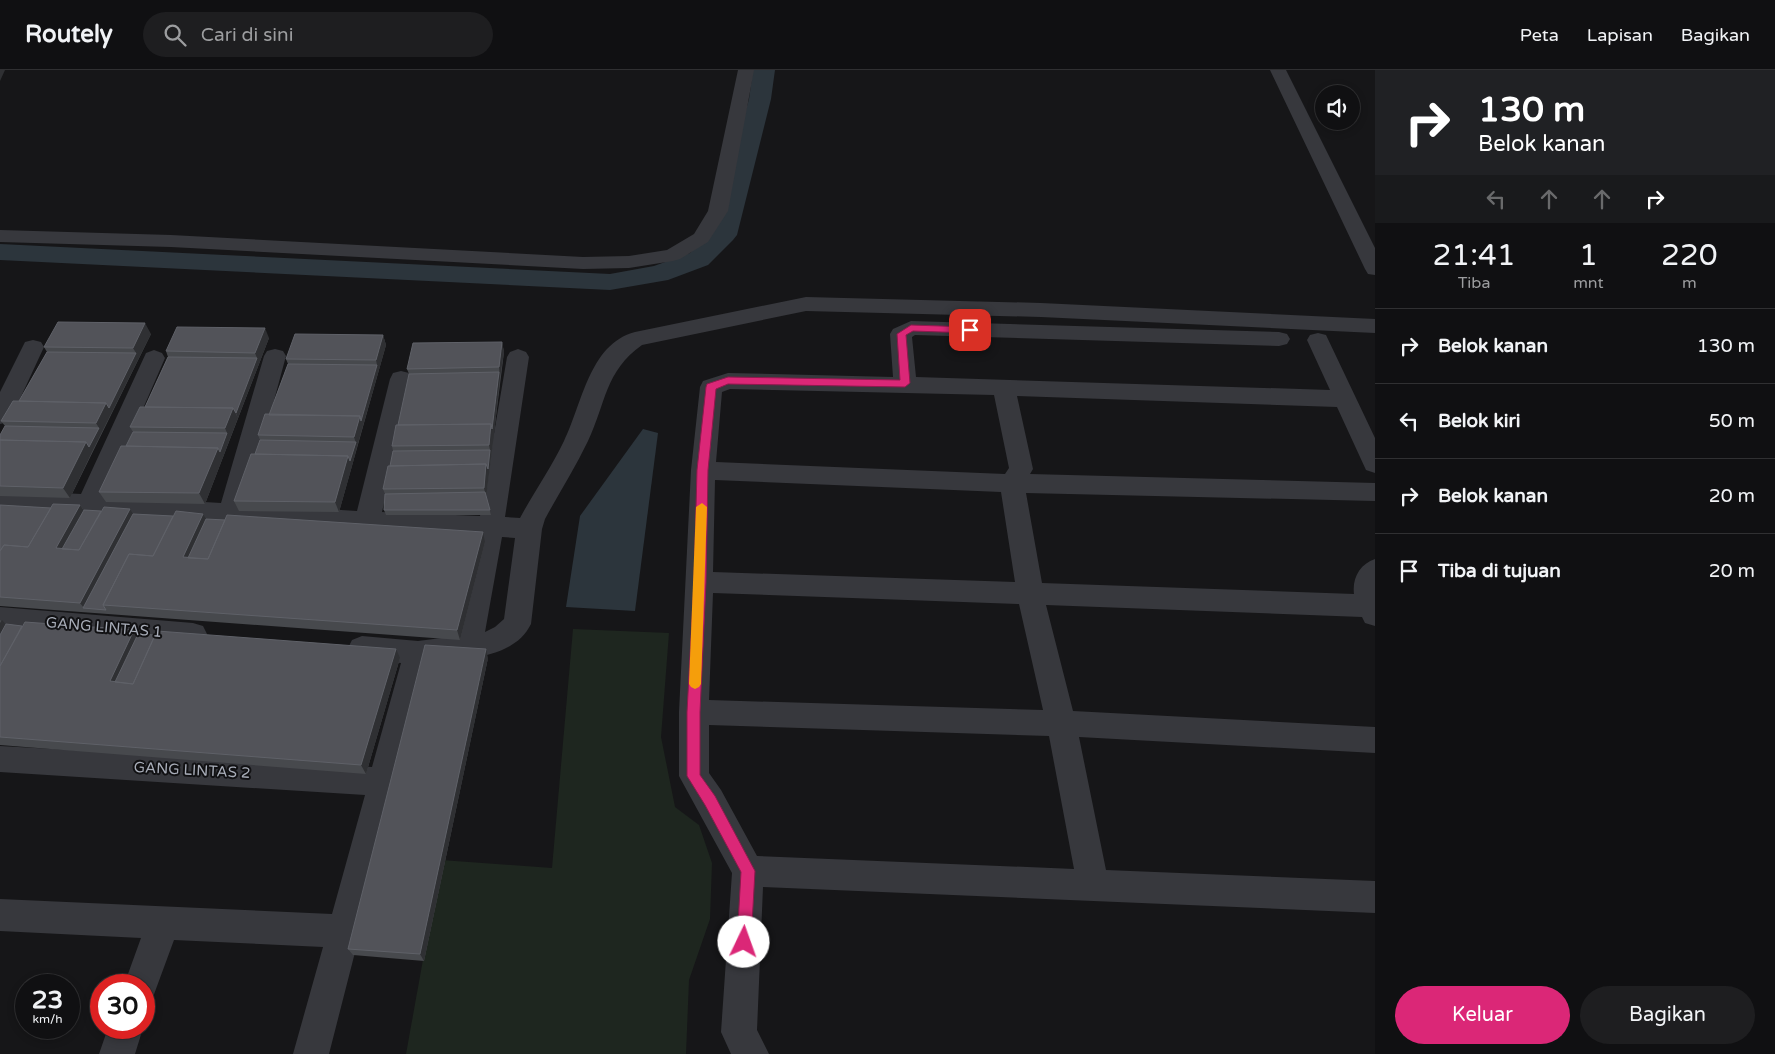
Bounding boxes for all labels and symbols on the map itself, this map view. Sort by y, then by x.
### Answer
pin [949,309,991,351]
street label: GANG LINTAS 1 [45,613,163,641]
street label: GANG LINTAS 2 [133,758,251,782]
position arrow [717,915,769,967]
speed limit sign: 30 [90,974,155,1039]

